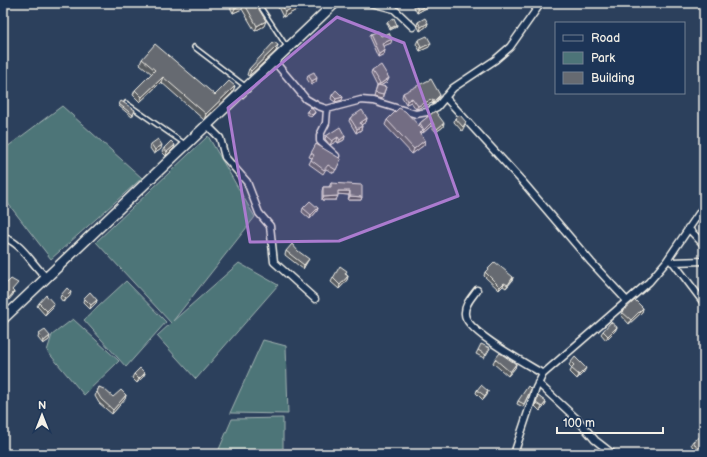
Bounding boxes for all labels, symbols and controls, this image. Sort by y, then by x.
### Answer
legend [555,22,685,94]
text: Road [591,31,620,46]
text: Park [591,51,615,66]
text: Building [591,71,635,86]
north arrow [22,395,62,435]
text: N [38,399,46,412]
scale bar [557,409,663,435]
text: 100 m [563,416,595,431]

